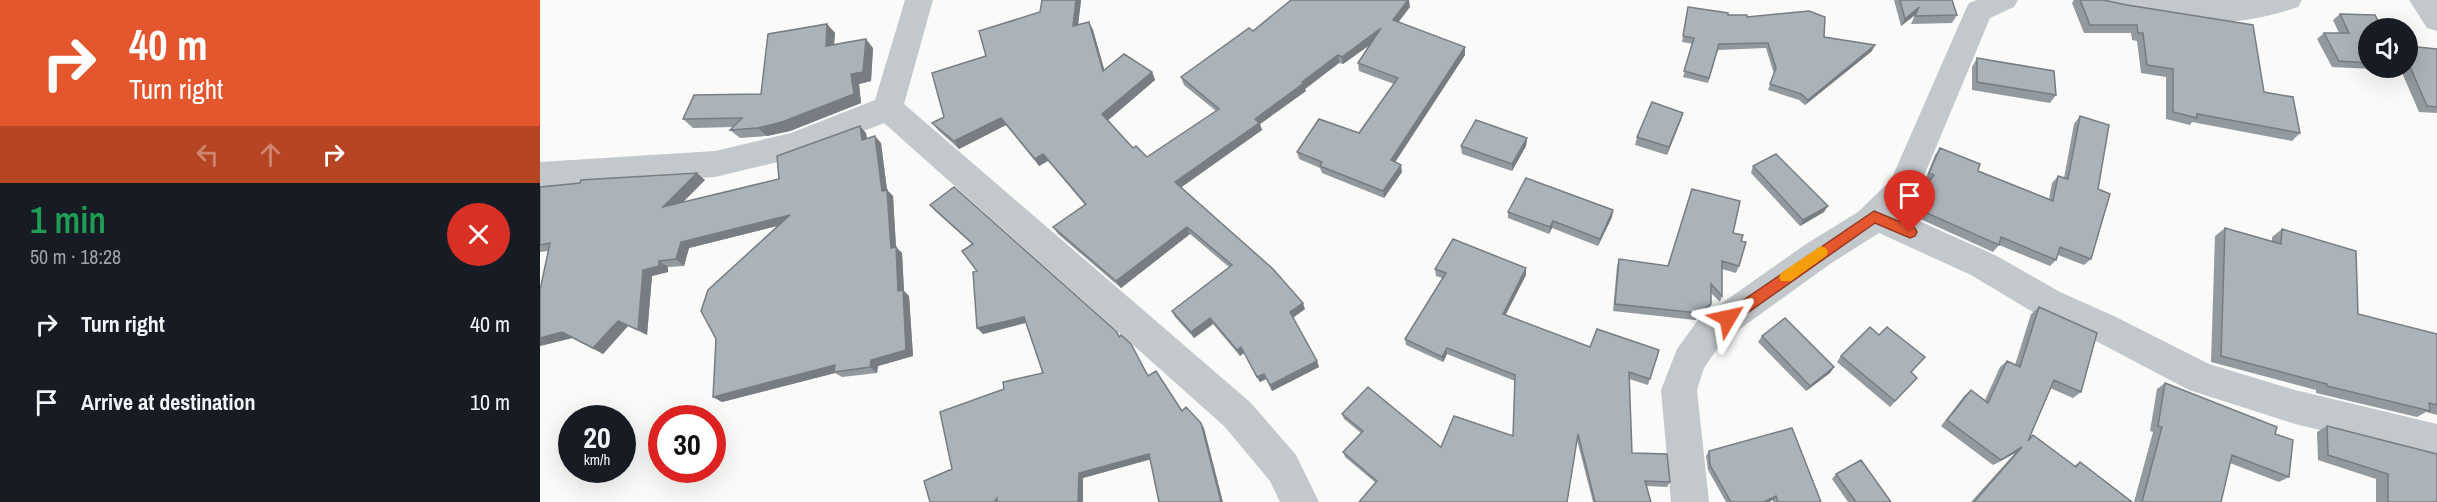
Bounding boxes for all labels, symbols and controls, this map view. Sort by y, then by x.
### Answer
text: 40 m [129,17,208,73]
map controls [2358,18,2418,78]
button: sound [2358,18,2418,78]
icon: right [30,24,108,102]
text: Turn right [129,71,223,107]
icon: left [191,138,224,171]
icon: ahead [254,138,287,171]
icon: right [317,138,350,171]
pin [1884,170,1935,232]
icon: arrive [1893,179,1926,212]
text: 1 min [30,196,106,244]
button: close [447,203,510,266]
text: 50 m · 18:28 [30,243,121,270]
position arrow [1696,286,1760,350]
icon: right [30,308,63,341]
text: Turn right [81,309,165,339]
text: 40 m [470,309,510,339]
icon: arrive [30,386,63,419]
text: Arrive at destination [81,387,255,417]
text: 10 m [470,387,510,417]
speed limit sign: 30 [648,405,726,483]
text: 20 [583,417,611,457]
text: km/h [584,449,610,470]

